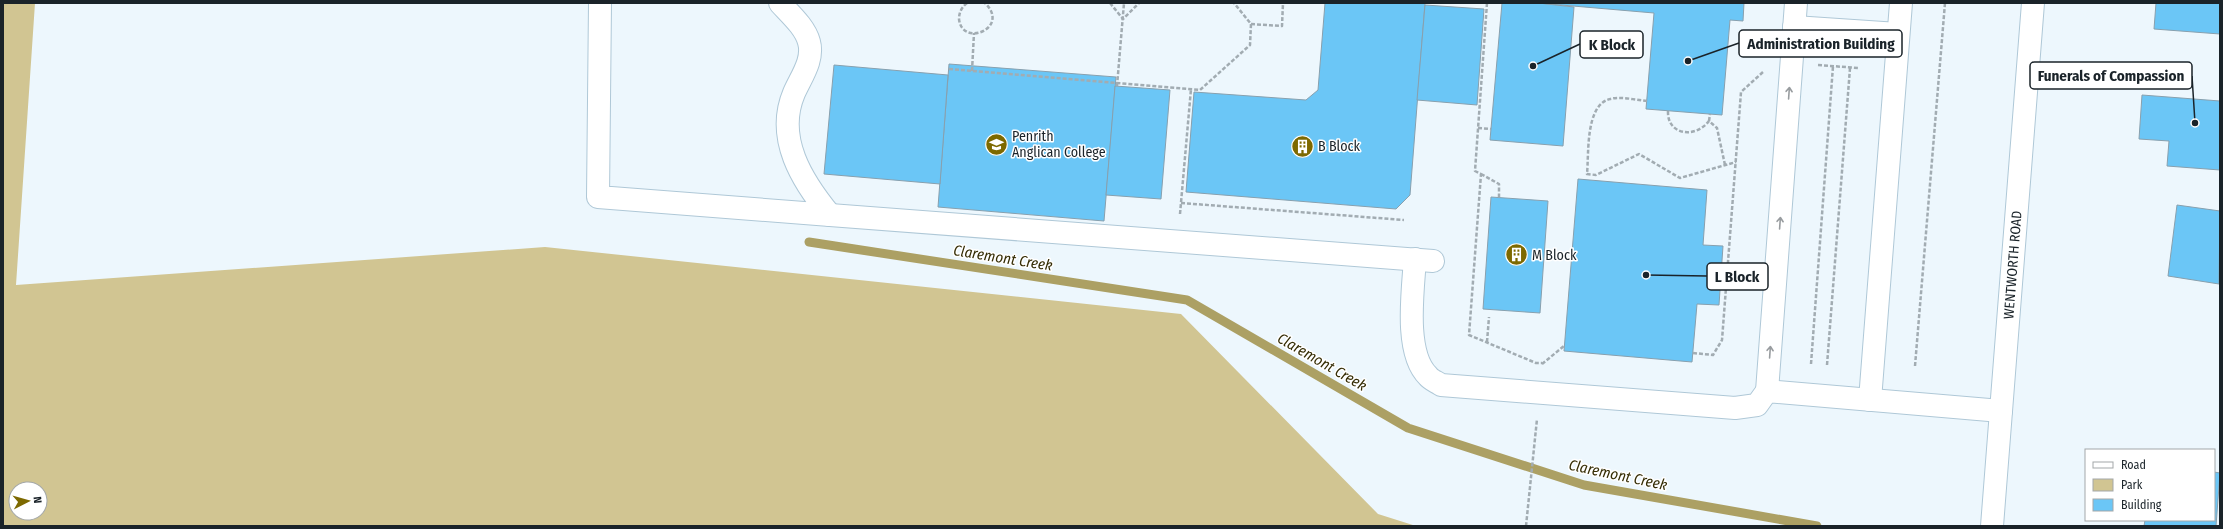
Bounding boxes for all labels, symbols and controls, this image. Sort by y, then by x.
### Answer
callout: Administration Building [1739,30,1902,57]
callout: K Block [1580,31,1643,58]
text: Administration Building [1746,35,1895,53]
text: K Block [1589,36,1636,54]
callout: Funerals of Compassion [2030,62,2192,89]
text: Funerals of Compassion [2038,67,2185,85]
one-way arrow [1786,87,1793,100]
place label: Penrith Anglican College [1012,128,1106,161]
school or university icon: Penrith Anglican College [984,131,1010,157]
building icon: B Block [1289,133,1315,159]
place label: B Block [1318,138,1361,155]
street label: WENTWORTH ROAD [2000,210,2026,320]
one-way arrow [1776,217,1783,230]
water label: Claremont Creek [952,241,1054,275]
building icon: M Block [1503,242,1529,268]
place label: M Block [1532,247,1577,264]
callout: L Block [1707,263,1768,290]
text: L Block [1715,268,1760,286]
water label: Claremont Creek [1274,329,1370,395]
one-way arrow [1766,346,1773,359]
legend [2085,449,2215,521]
water label: Claremont Creek [1567,456,1669,494]
text: Road [2121,458,2146,472]
text: Park [2121,478,2143,492]
north arrow [8,481,48,521]
text: N [31,496,44,504]
text: Building [2121,498,2162,512]

